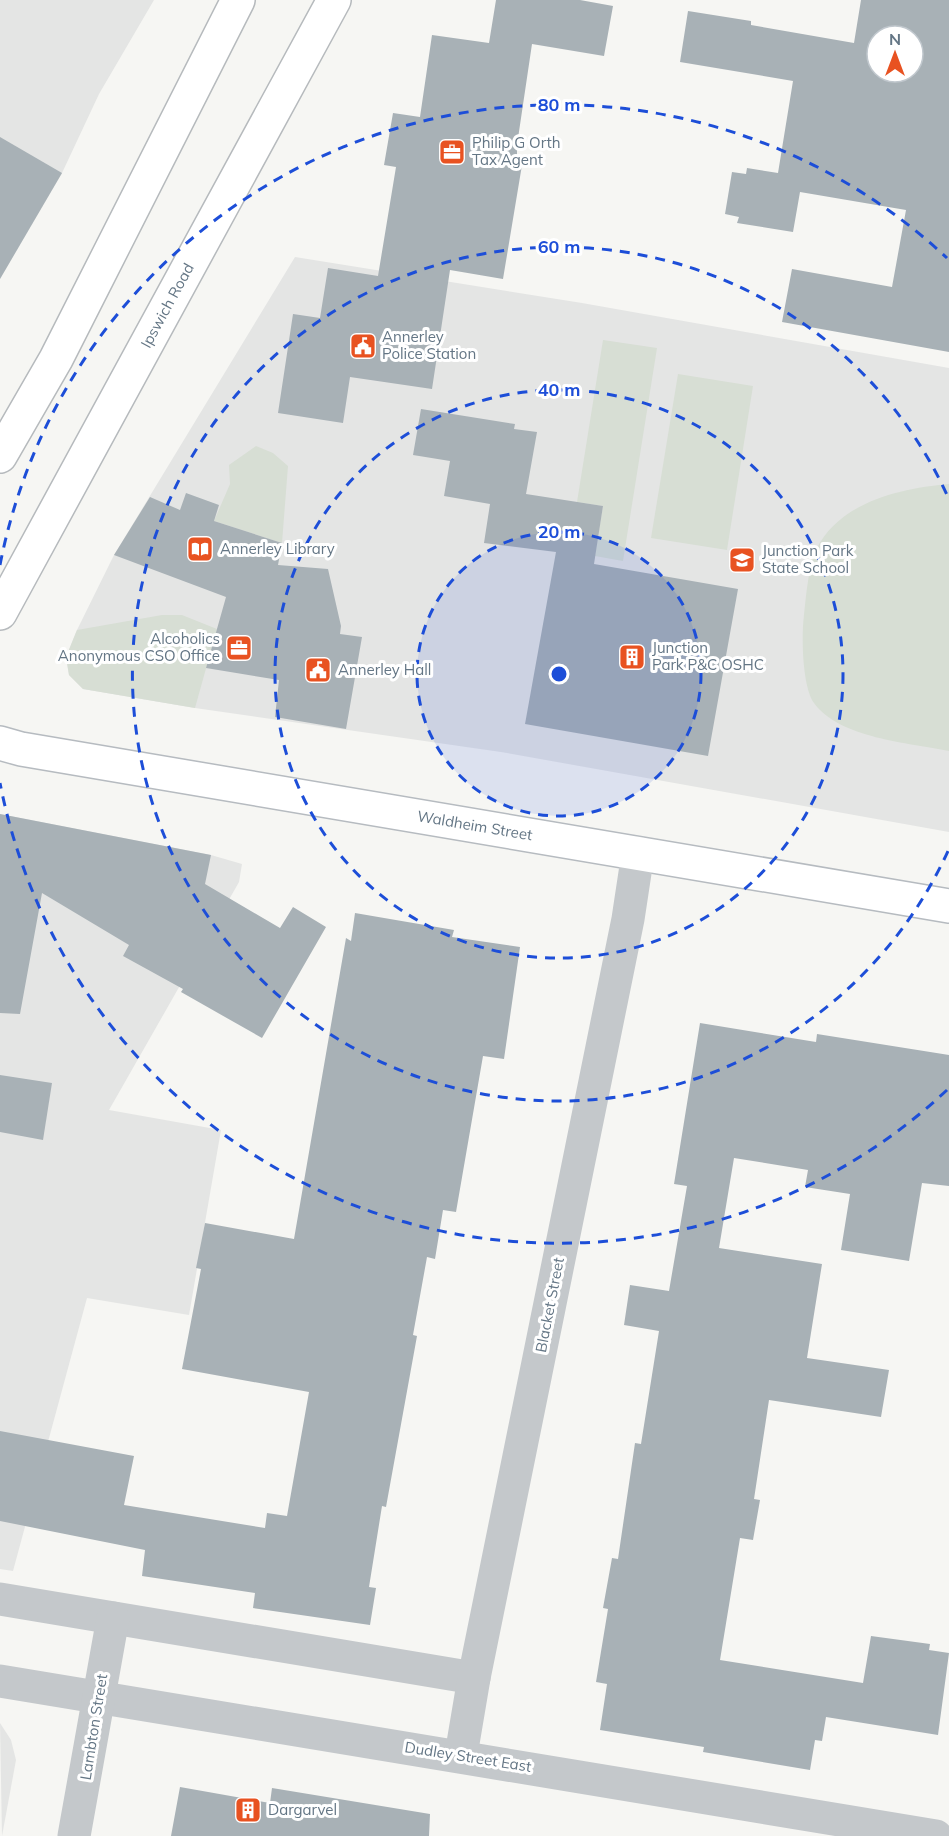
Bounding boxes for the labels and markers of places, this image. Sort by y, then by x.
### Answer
place label: Philip G Orth Tax Agent [472,133,561,169]
office icon: Philip G Orth Tax Agent [437,137,467,167]
place label: Annerley Police Station [382,327,476,363]
public building icon: Annerley Police Station [348,331,378,361]
library icon: Annerley Library [185,534,215,564]
place label: Annerley Library [220,539,335,558]
place label: Junction Park State School [762,541,854,577]
school or university icon: Junction Park State School [727,545,757,575]
place label: Alcoholics Anonymous CSO Office [58,629,220,665]
office icon: Alcoholics Anonymous CSO Office [224,633,254,663]
place label: Junction Park P&C OSHC [652,638,764,674]
building icon: Junction Park P&C OSHC [617,642,647,672]
public building icon: Annerley Hall [303,655,333,685]
place label: Annerley Hall [338,660,431,679]
centre of rings [549,664,569,684]
building icon: Dargarvel [233,1795,263,1825]
place label: Dargarvel [268,1800,337,1819]

